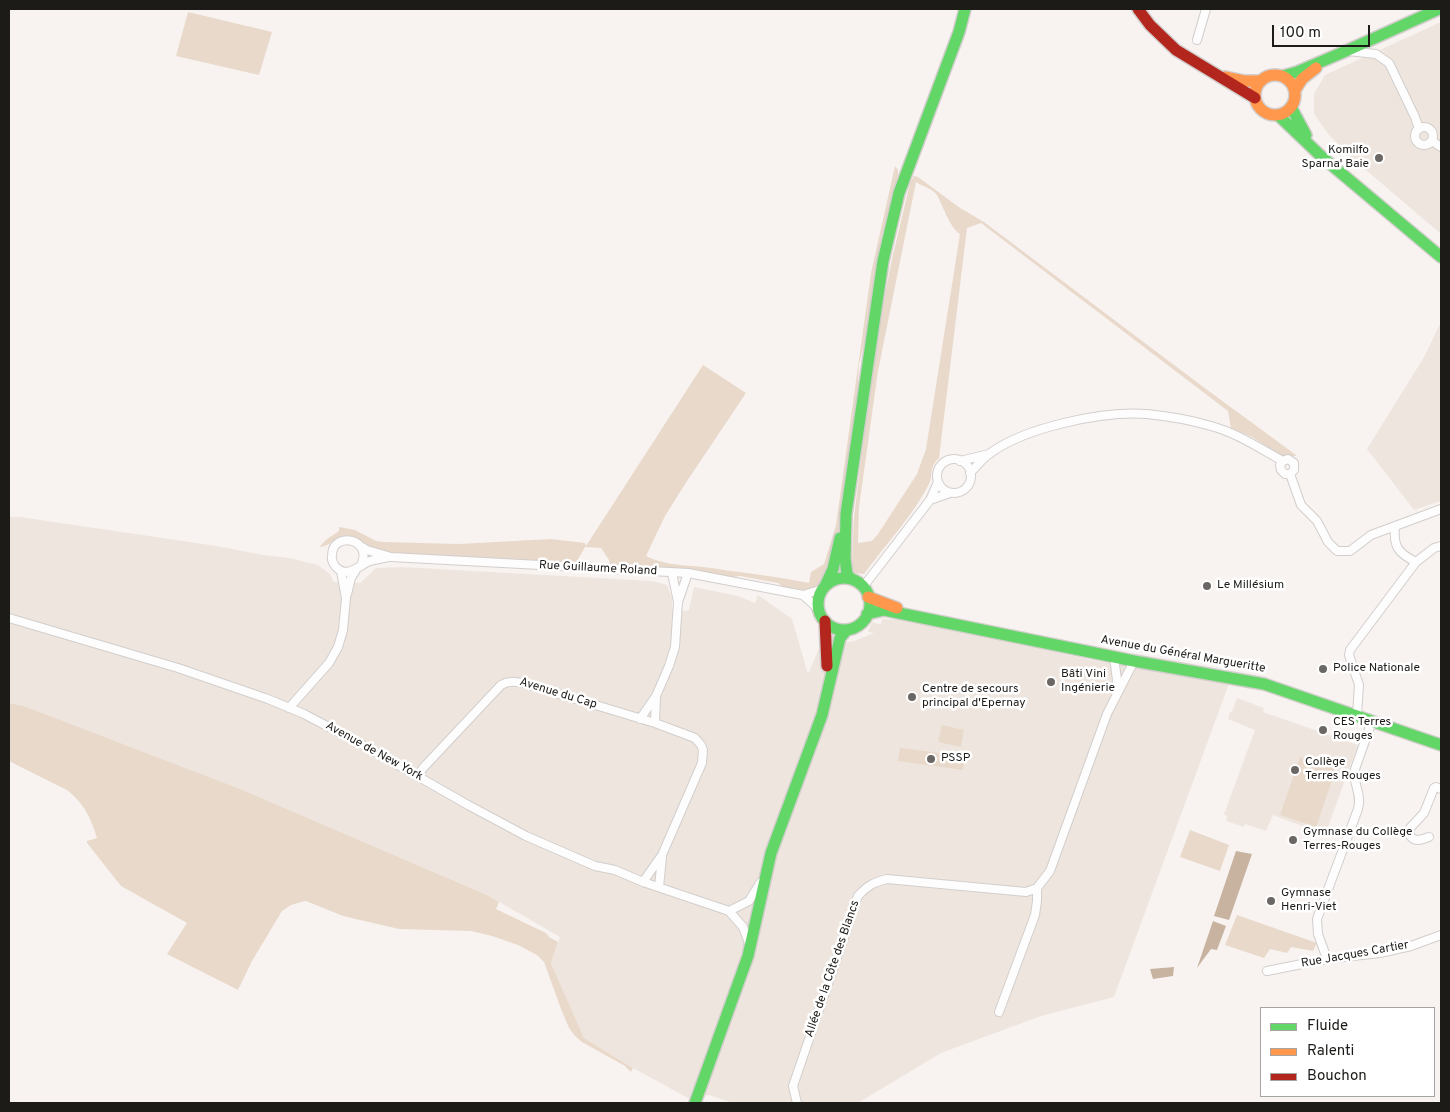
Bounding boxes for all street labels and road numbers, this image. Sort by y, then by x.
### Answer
street label: Rue Guillaume Roland [538,559,658,579]
street label: Avenue du Général Margueritte [1099,633,1267,677]
street label: Avenue du Cap [518,675,598,713]
street label: Avenue de New York [323,719,425,785]
street label: Allée de la Côte des Blancs [803,899,863,1039]
street label: Rue Jacques Cartier [1300,938,1410,972]

